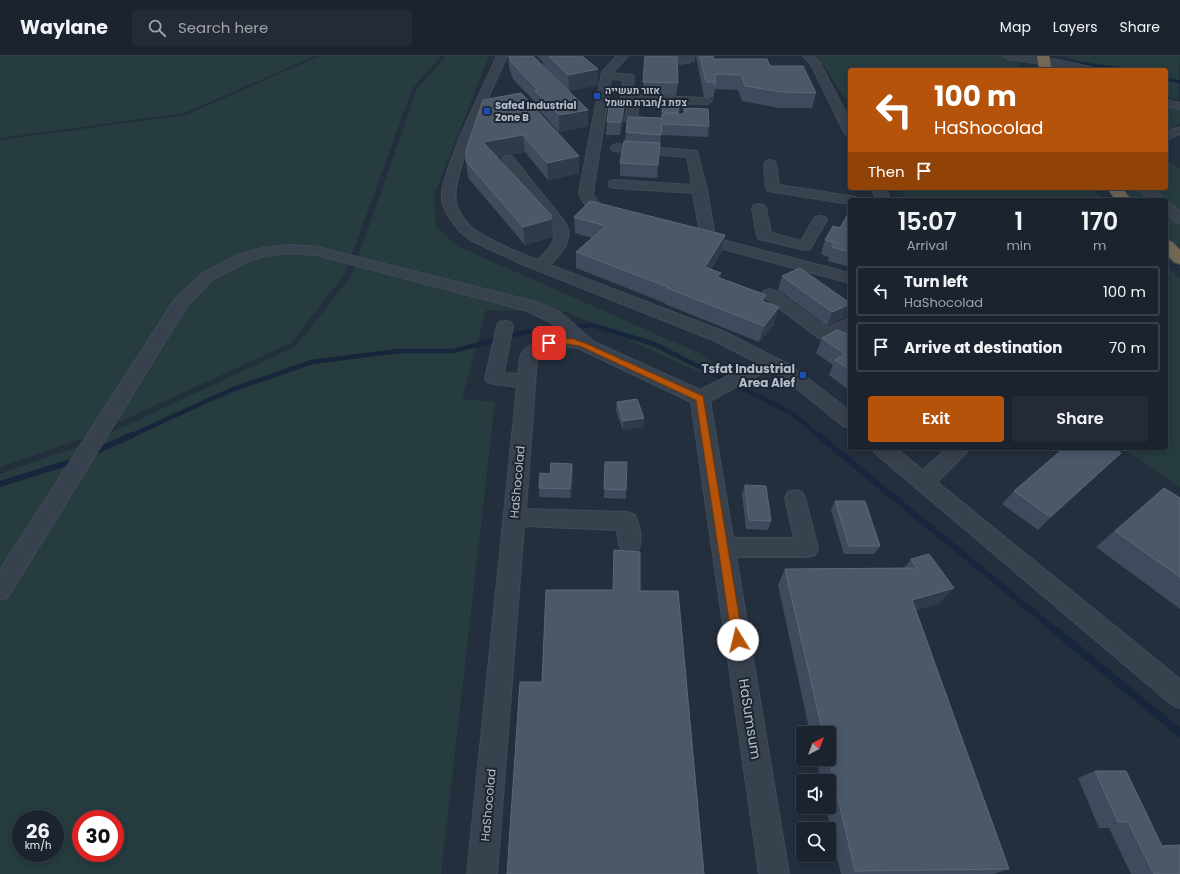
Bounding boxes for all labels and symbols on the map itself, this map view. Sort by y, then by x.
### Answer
place label: אזור תעשייה צפת ג/חברת חשמל [605,83,687,110]
marker: אזור תעשייה צפת ג/חברת חשמל [592,91,602,101]
place label: Safed Industrial Zone B [495,98,576,125]
marker: Safed Industrial Zone B [482,106,492,116]
pin [532,326,566,360]
place label: Tsfat Industrial Area Alef [702,360,796,391]
marker: Tsfat Industrial Area Alef [798,370,808,380]
street label: HaShocolad [505,445,529,519]
position arrow [717,619,759,661]
street label: HaSumsum [734,677,766,761]
north arrow [796,726,836,766]
street label: HaShocolad [476,768,500,842]
speed limit sign: 30 [72,810,124,862]

